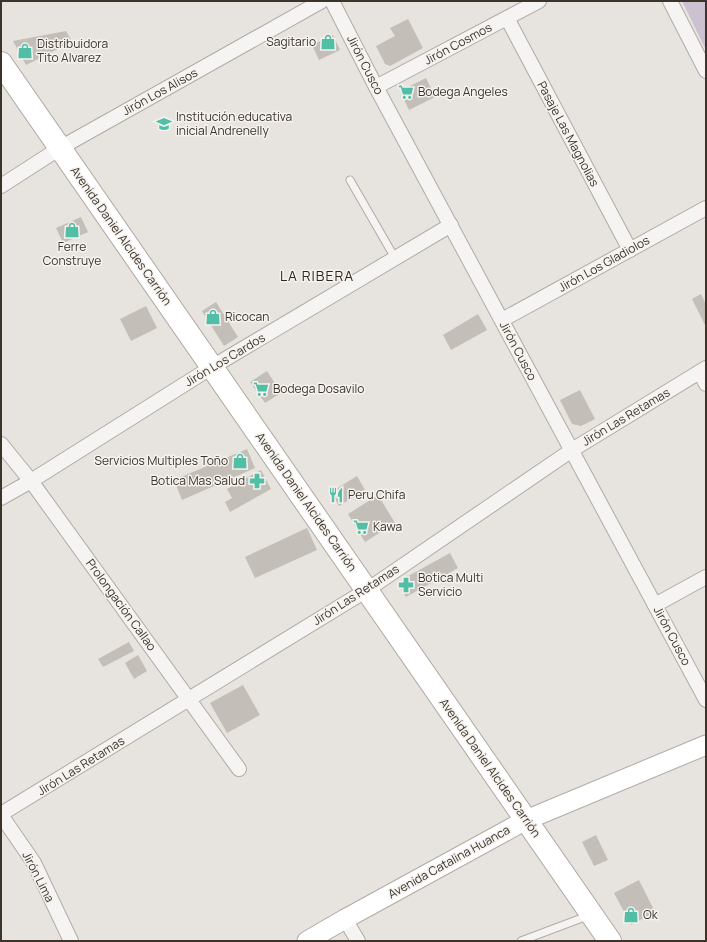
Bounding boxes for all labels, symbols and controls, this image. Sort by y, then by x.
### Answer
street label: Jirón Cosmos [421,19,495,69]
street label: Jirón Cusco [343,32,388,97]
place label: Sagitario [266,33,316,50]
shop icon: Sagitario [319,33,337,51]
place label: Distribuidora Tito Alvarez [37,35,108,66]
shop icon: Distribuidora Tito Alvarez [16,42,34,60]
street label: Jirón Los Alisos [119,64,201,119]
street label: Pasaje Las Magnolias [533,78,603,189]
supermarket icon: Bodega Angeles [397,83,415,101]
place label: Bodega Angeles [418,83,508,100]
place label: Institución educativa inicial Andrenelly [176,108,292,139]
school or university icon: Institución educativa inicial Andrenelly [155,115,173,133]
street label: Avenida Daniel Alcides Carrión [67,163,176,309]
shop icon: Ferre Construye [63,221,81,239]
street label: Jirón Los Gladiolos [555,231,653,296]
place label: Ferre Construye [43,238,101,269]
district label: LA RIBERA [280,266,354,285]
shop icon: Ricocan [204,308,222,326]
place label: Ricocan [225,308,269,325]
street label: Jirón Cusco [496,318,541,383]
street label: Jirón Los Cardos [181,329,268,390]
supermarket icon: Bodega Dosavilo [252,380,270,398]
place label: Bodega Dosavilo [273,380,364,397]
street label: Jirón Las Retamas [579,384,673,450]
street label: Avenida Daniel Alcides Carrión [252,429,361,575]
place label: Servicios Multiples Toño [95,452,228,469]
shop icon: Servicios Multiples Toño [231,452,249,470]
place label: Botica Mas Salud [151,472,245,489]
pharmacy icon: Botica Mas Salud [248,472,266,490]
restaurant icon: Peru Chifa [327,486,345,504]
place label: Peru Chifa [348,486,405,503]
supermarket icon: Kawa [352,518,370,536]
place label: Kawa [373,518,402,535]
street label: Prolongación Callao [82,555,161,654]
street label: Jirón Las Retamas [309,560,402,629]
place label: Botica Multi Servicio [418,569,483,600]
pharmacy icon: Botica Multi Servicio [397,576,415,594]
street label: Jirón Cusco [650,603,695,668]
street label: Avenida Daniel Alcides Carrión [436,695,545,841]
street label: Jirón Las Retamas [34,732,128,799]
street label: Avenida Catalina Huanca [385,821,513,902]
street label: Jirón Lima [18,848,58,905]
shop icon: Ok [622,906,640,924]
place label: Ok [643,906,659,923]

